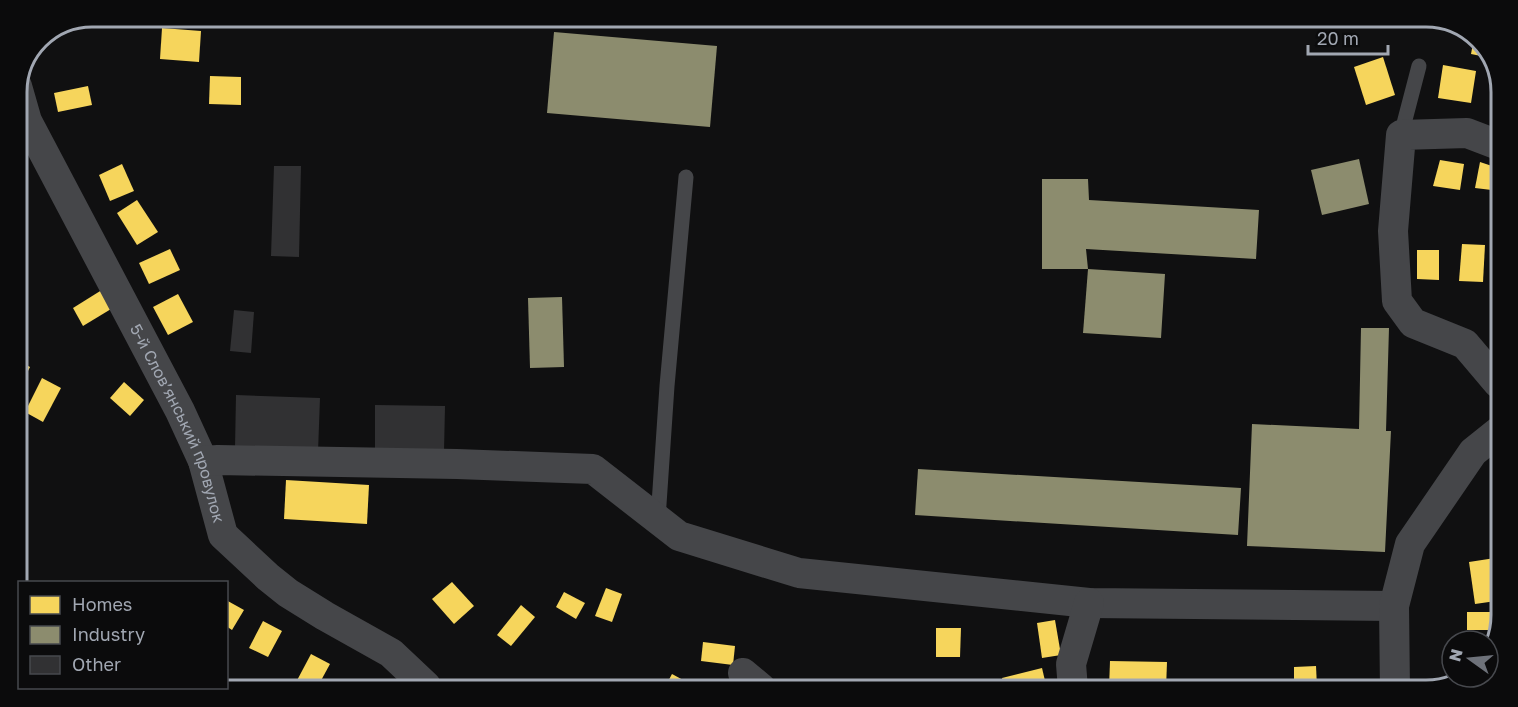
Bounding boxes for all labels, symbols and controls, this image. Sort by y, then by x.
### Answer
scale bar [1308,18,1388,56]
text: 20 m [1317,27,1359,49]
street label: 5-й Слов’янський провулок [126,320,229,525]
legend [18,581,228,689]
text: Homes [72,593,132,615]
text: Industry [72,623,145,645]
north arrow [1440,629,1500,689]
text: N [1444,647,1467,664]
text: Other [72,653,121,675]

